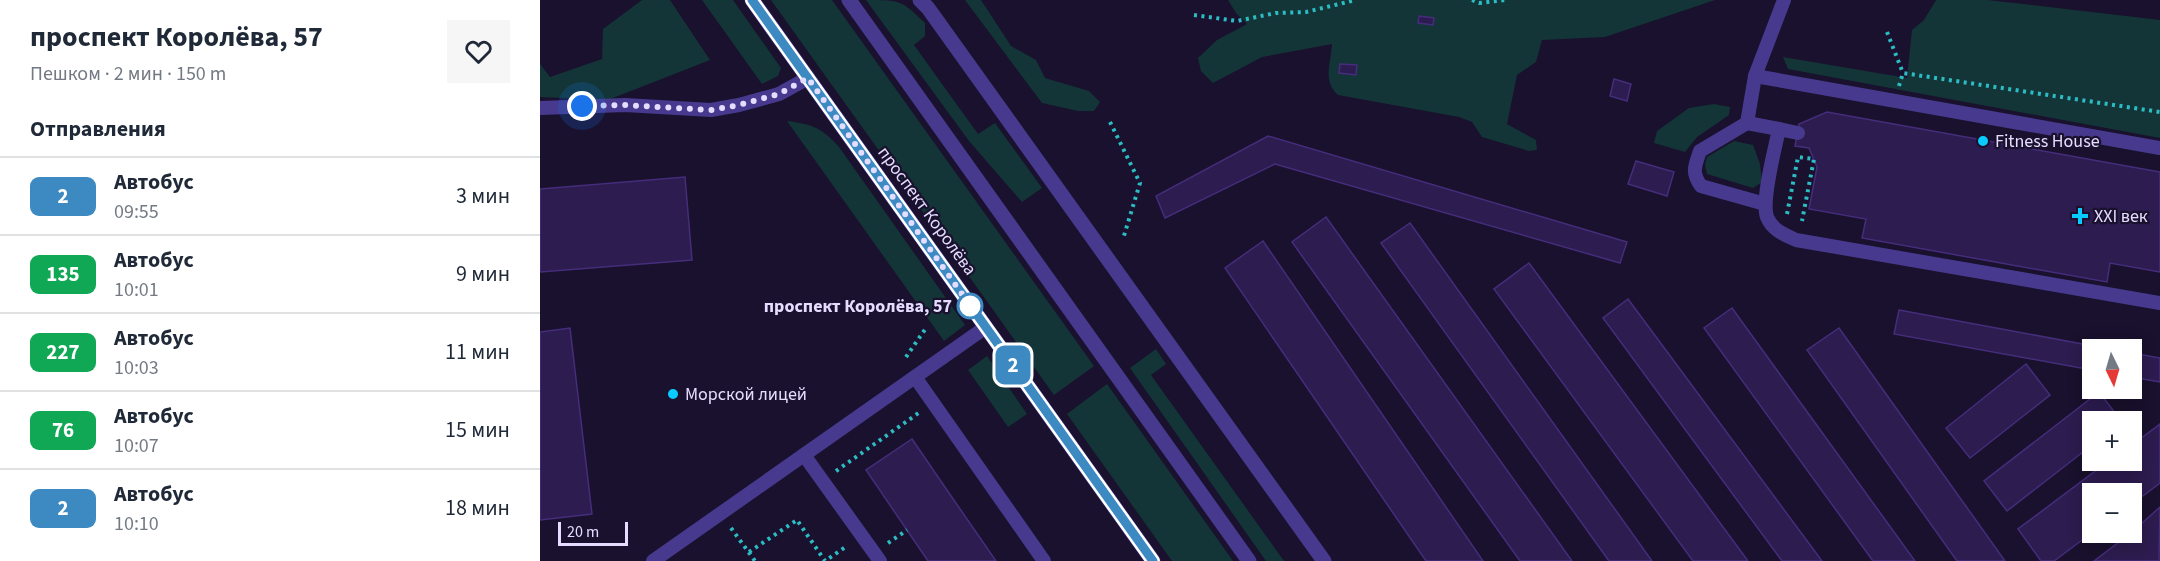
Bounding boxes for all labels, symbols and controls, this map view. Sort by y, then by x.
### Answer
text: проспект Королёва, 57 [30,17,323,57]
button: heart [447,20,510,83]
text: Пешком · 2 мин · 150 m [30,60,226,88]
your location [567,91,597,121]
text: Отправления [30,113,166,145]
place label: Fitness House [1995,129,2100,154]
marker: Fitness House [1976,134,1990,148]
street label: проспект Королёва [872,141,982,281]
text: Автобус [114,166,194,198]
text: 3 мин [456,180,510,212]
text: 2 [57,181,69,211]
text: 09:55 [114,198,159,226]
place label: XXI век [2094,204,2148,229]
marker: XXI век [2071,207,2089,225]
text: Автобус [114,244,194,276]
text: 9 мин [456,258,510,290]
text: 135 [46,259,80,289]
text: 10:01 [114,276,159,304]
marker: проспект Королёва, 57 [957,293,983,319]
place label: проспект Королёва, 57 [764,294,952,319]
text: Автобус [114,322,194,354]
text: 11 мин [445,336,510,368]
text: 227 [46,337,80,367]
north arrow [2082,339,2142,399]
map controls [2082,339,2142,543]
line badge: 2 [994,346,1032,385]
text: 2 [1007,350,1019,380]
text: 10:03 [114,354,159,382]
place label: Морской лицей [685,382,807,407]
marker: Морской лицей [666,387,680,401]
text: Автобус [114,400,194,432]
button: + [2082,411,2142,471]
text: 15 мин [445,414,510,446]
text: 76 [52,415,74,445]
text: 10:07 [114,432,159,460]
text: Автобус [114,478,194,510]
button: − [2082,483,2142,543]
text: 18 мин [445,492,510,524]
text: 2 [57,493,69,523]
text: 10:10 [114,510,159,538]
scale bar [558,519,628,546]
text: 20 m [567,521,599,543]

